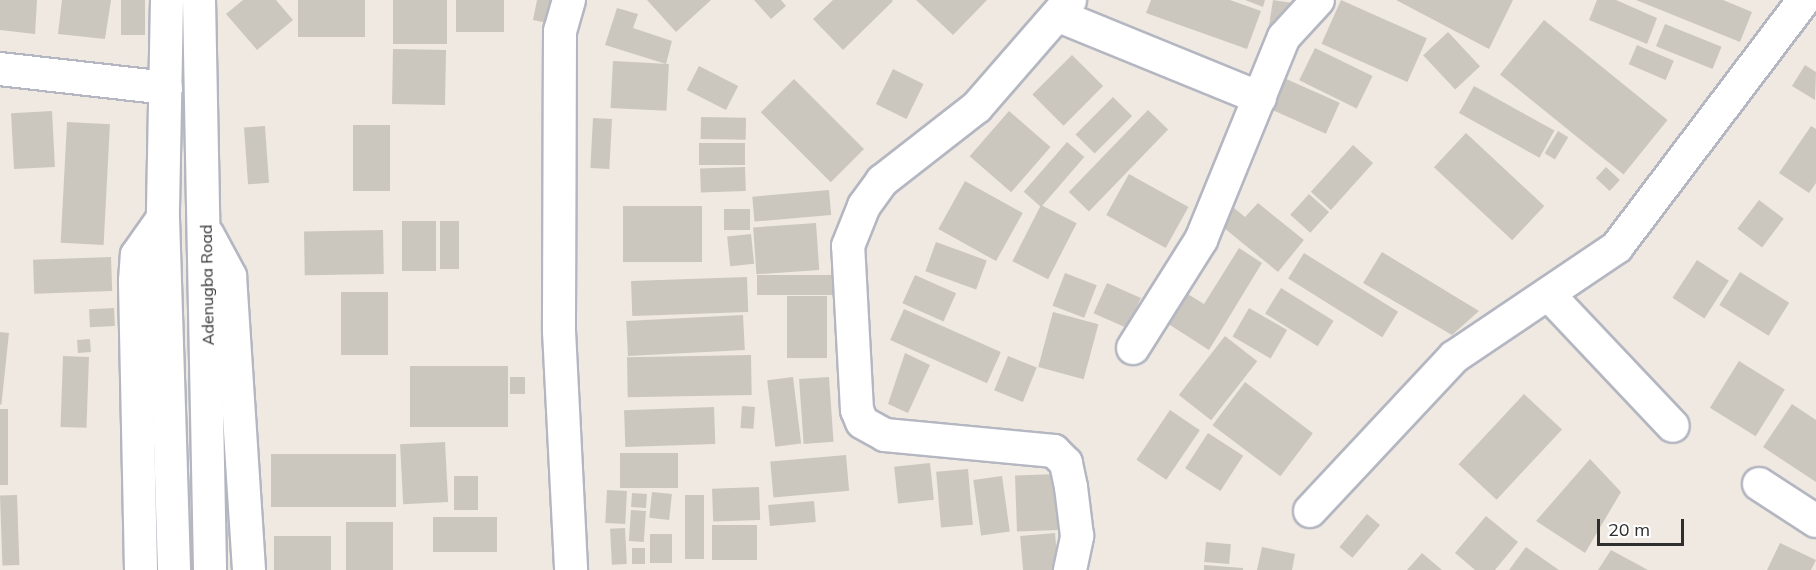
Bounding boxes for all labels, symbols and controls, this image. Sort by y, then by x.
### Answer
street label: Adenugba Road [196,224,218,346]
scale bar [1600,507,1687,545]
text: 20 m [1608,518,1650,541]

